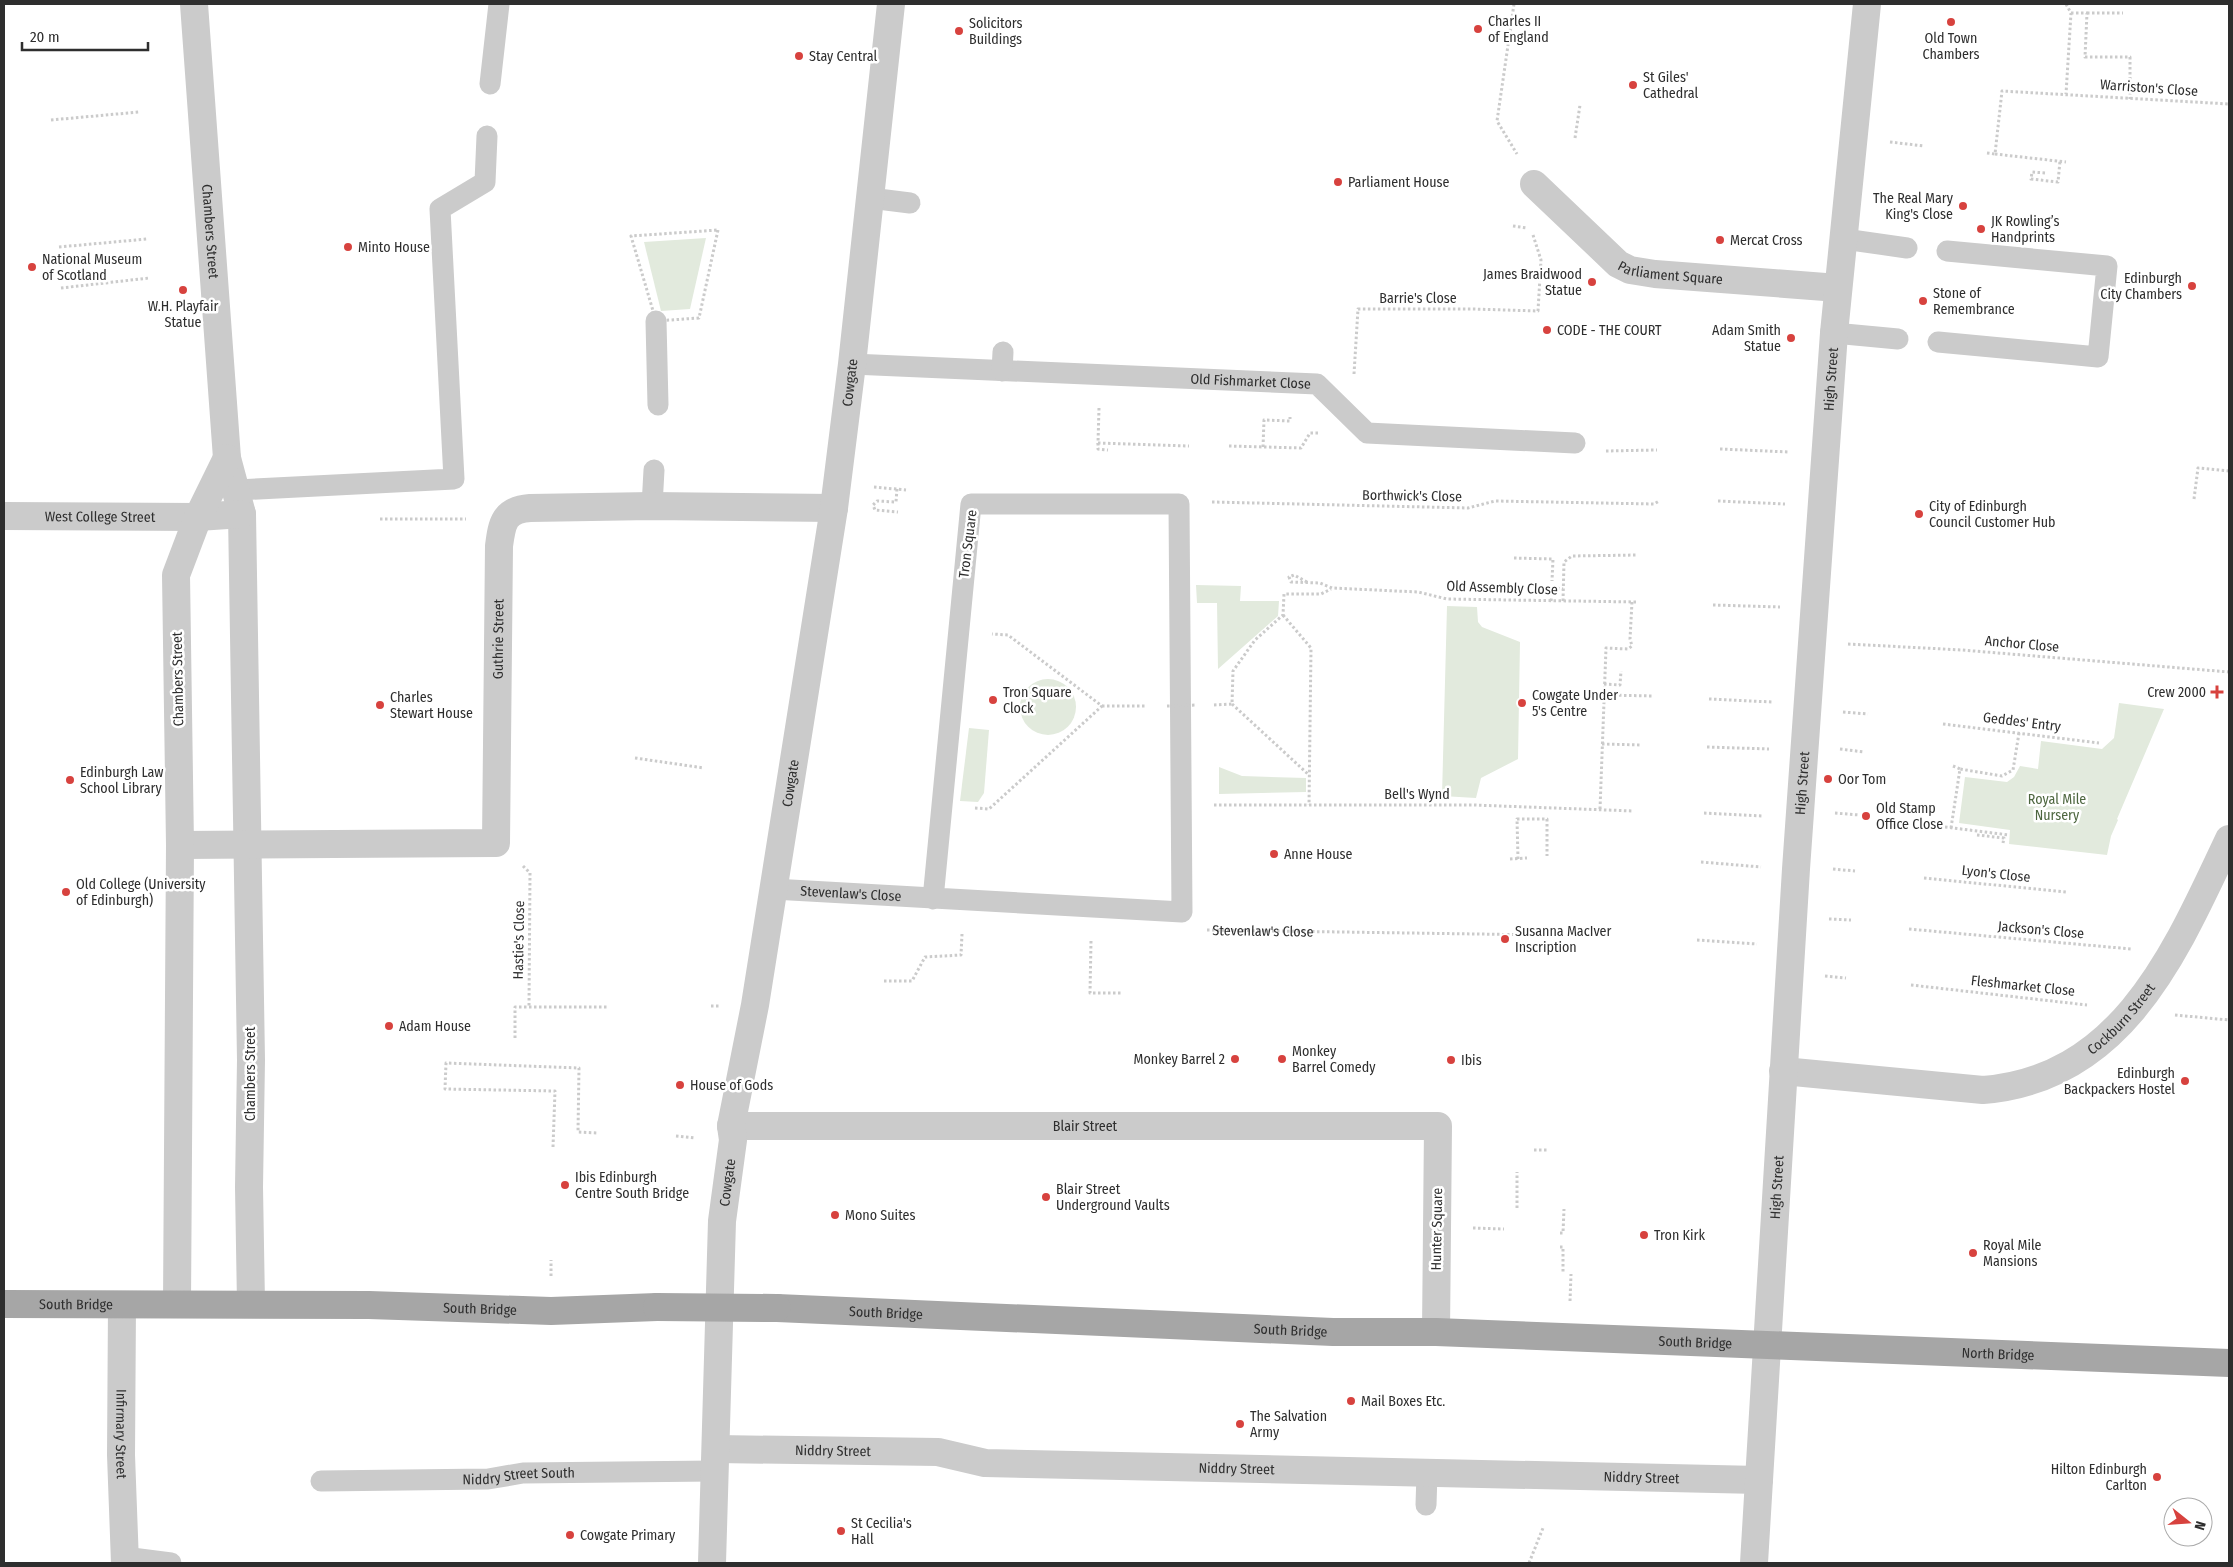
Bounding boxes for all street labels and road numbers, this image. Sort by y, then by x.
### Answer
street label: Warriston's Close [2100,76,2199,100]
street label: Chambers Street [199,183,222,280]
street label: Parliament Square [1615,257,1724,288]
street label: Barrie's Close [1379,290,1457,307]
street label: High Street [1820,346,1841,412]
street label: Cowgate [838,358,861,407]
street label: Old Fishmarket Close [1190,370,1311,392]
street label: Borthwick's Close [1362,487,1462,505]
street label: West College Street [45,508,156,525]
street label: Tron Square [955,509,981,579]
street label: Old Assembly Close [1446,578,1558,598]
street label: Guthrie Street [489,598,507,679]
street label: Chambers Street [169,631,187,727]
street label: Anchor Close [1984,632,2060,656]
street label: Geddes' Entry [1982,709,2063,735]
street label: High Street [1791,750,1813,815]
street label: Cowgate [778,758,802,808]
street label: Bell's Wynd [1384,786,1450,803]
street label: Lyon's Close [1961,862,2031,886]
street label: Stevenlaw's Close [800,882,902,905]
street label: Hastie's Close [510,900,528,980]
street label: Jackson's Close [1997,918,2085,942]
street label: Stevenlaw's Close [1212,922,1314,940]
street label: Fleshmarket Close [1970,972,2076,1000]
street label: Cockburn Street [2084,980,2159,1058]
street label: Chambers Street [242,1026,259,1121]
street label: Blair Street [1053,1118,1118,1135]
street label: High Street [1766,1155,1787,1220]
street label: Cowgate [716,1158,739,1207]
street label: Hunter Square [1428,1187,1446,1270]
street label: South Bridge [39,1296,113,1313]
street label: South Bridge [443,1299,517,1318]
street label: South Bridge [849,1303,923,1323]
street label: South Bridge [1253,1320,1328,1340]
street label: South Bridge [1658,1332,1733,1352]
street label: North Bridge [1961,1344,2035,1364]
street label: Infirmary Street [112,1389,130,1480]
street label: Niddry Street [795,1442,871,1460]
street label: Niddry Street [1198,1459,1275,1478]
street label: Niddry Street South [462,1464,575,1488]
street label: Niddry Street [1603,1468,1680,1487]

